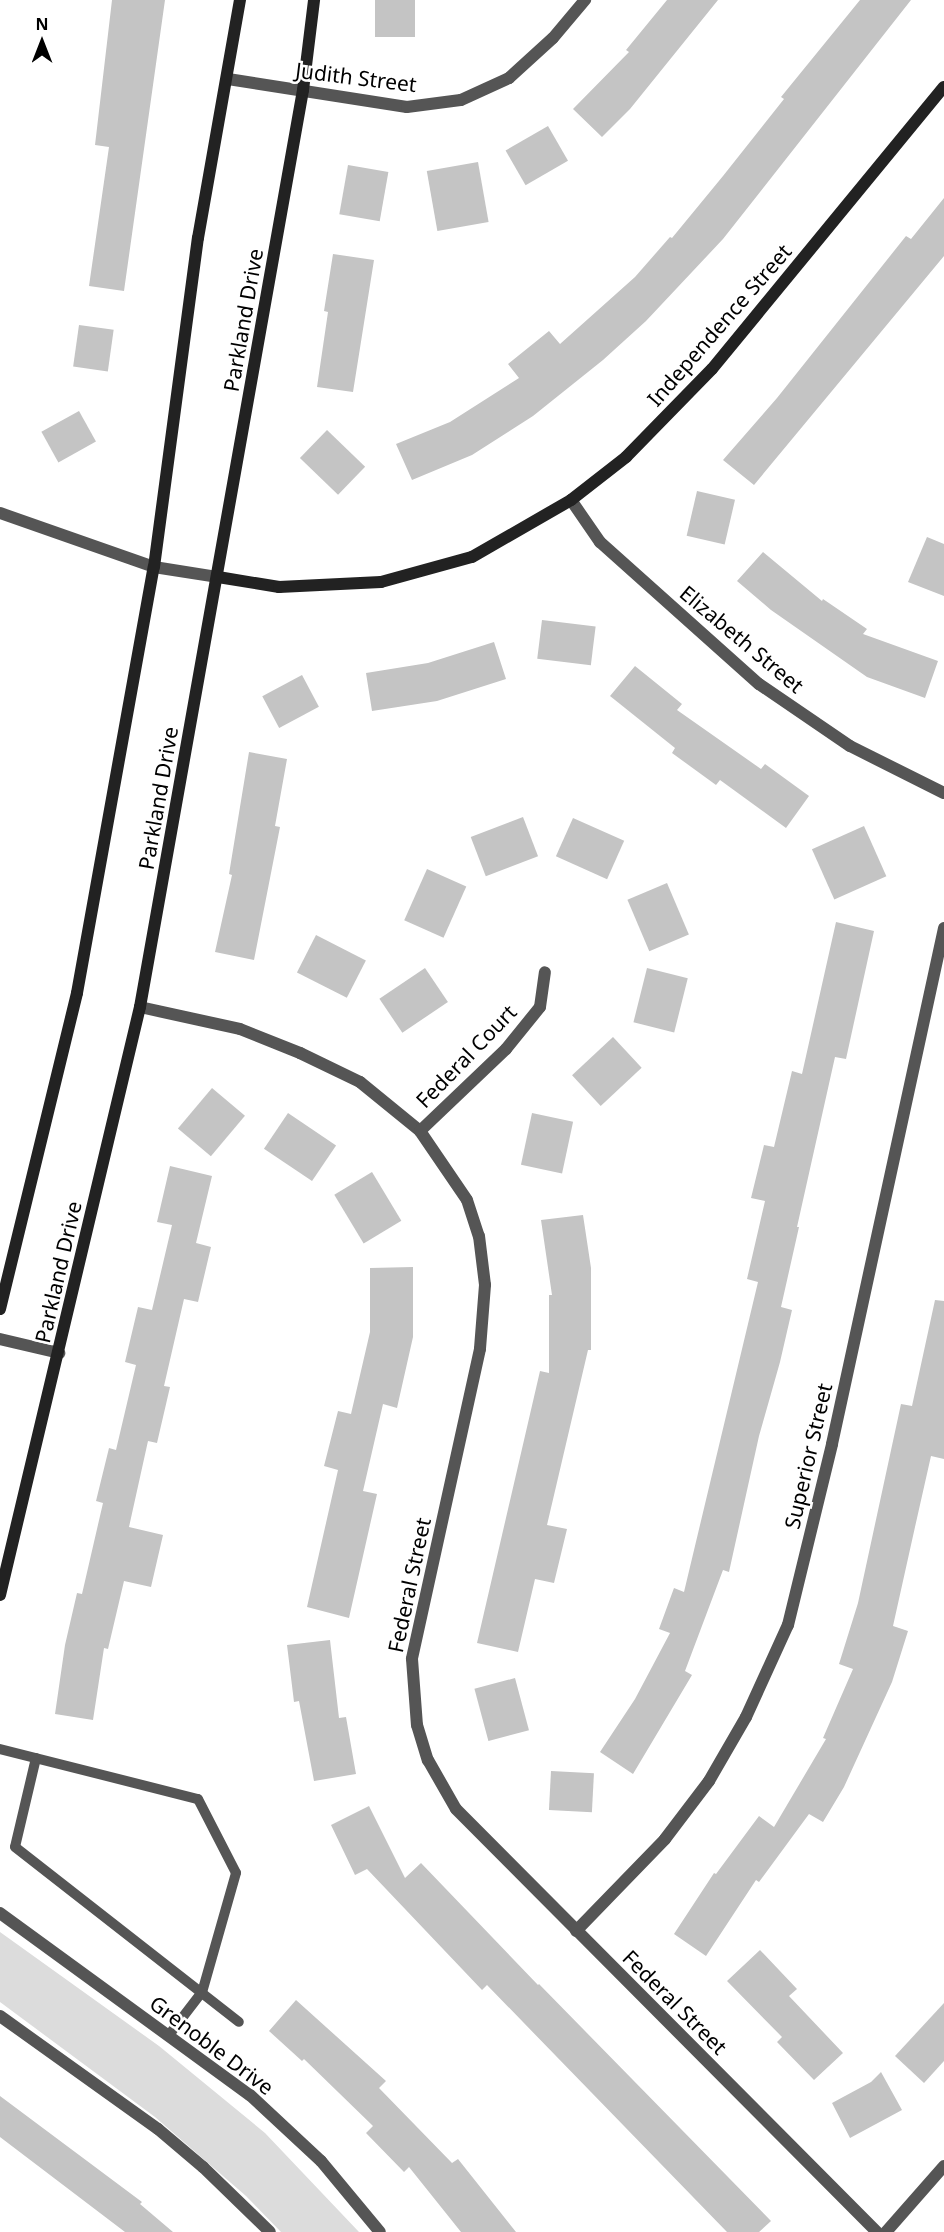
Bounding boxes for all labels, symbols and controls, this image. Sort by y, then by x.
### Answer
north arrow [12,12,72,72]
text: N [35,13,49,35]
street label: Judith Street [294,57,418,97]
street label: Independence Street [642,239,796,411]
street label: Parkland Drive [218,246,268,394]
street label: Elizabeth Street [675,580,809,698]
street label: Parkland Drive [133,724,183,872]
street label: Federal Court [411,999,521,1113]
street label: Parkland Drive [29,1199,87,1345]
street label: Superior Street [779,1381,837,1531]
street label: Federal Street [382,1515,436,1655]
street label: Federal Street [618,1945,732,2059]
street label: Grenoble Drive [145,1990,279,2100]

